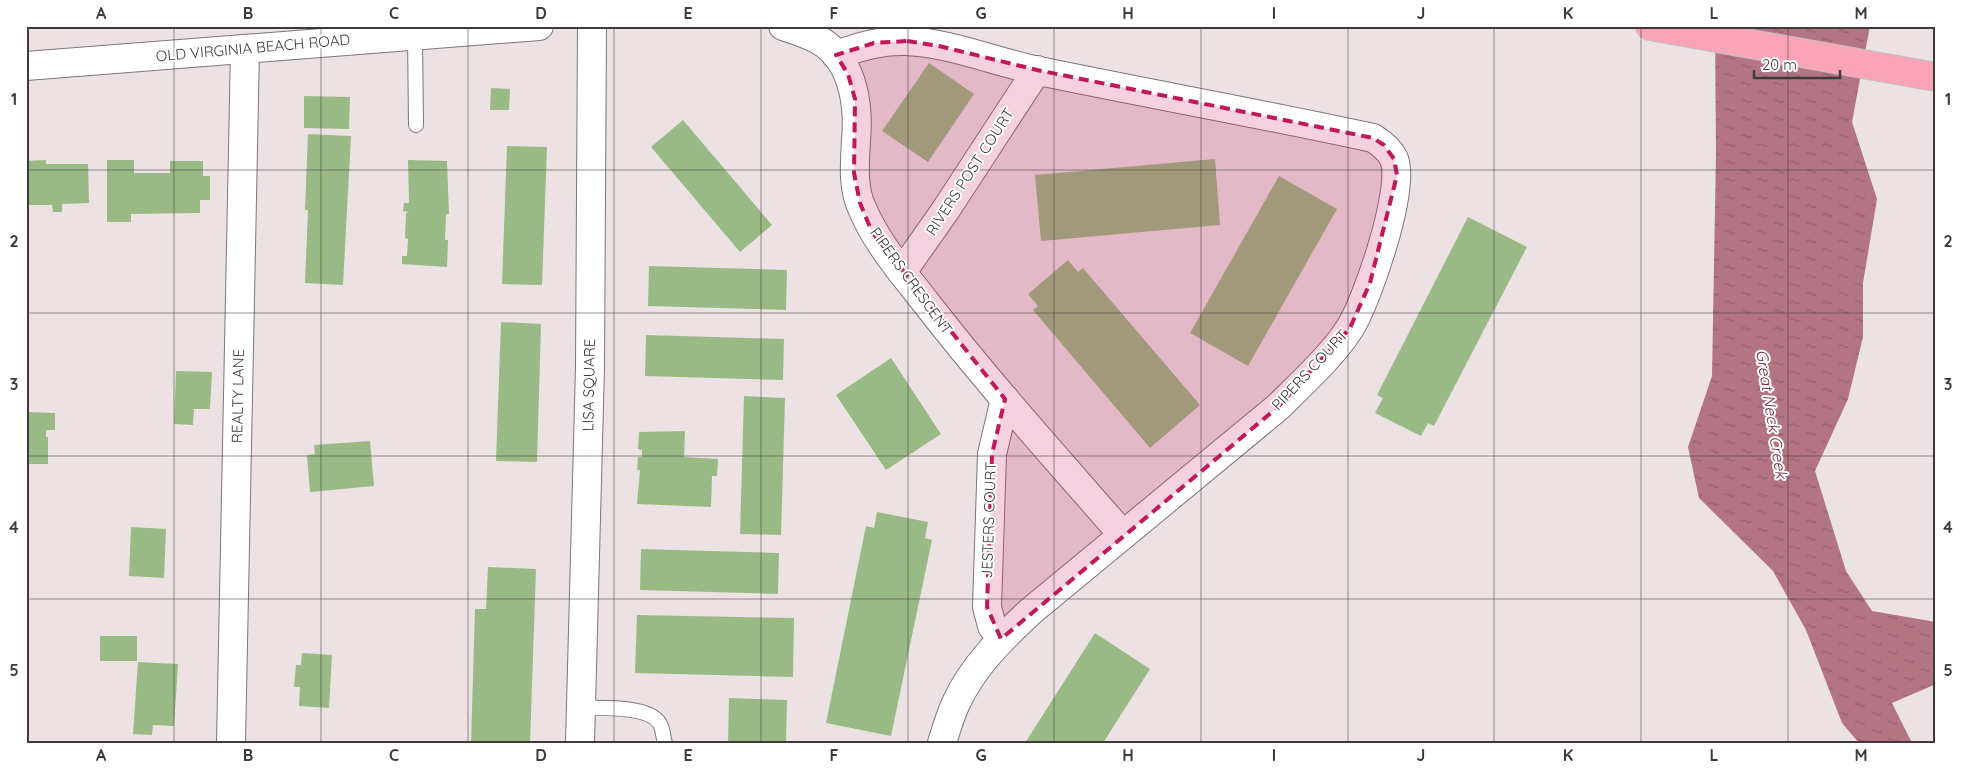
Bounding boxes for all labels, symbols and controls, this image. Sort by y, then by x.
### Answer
text: A [96,3,107,23]
text: B [243,3,253,23]
text: C [389,3,399,23]
text: D [535,3,547,23]
text: E [683,3,693,23]
text: F [830,3,839,23]
text: G [975,3,987,23]
text: H [1122,3,1134,23]
text: I [1272,3,1276,23]
text: J [1417,3,1425,23]
text: K [1563,3,1573,23]
text: L [1710,3,1719,23]
text: M [1854,3,1868,23]
street label: OLD VIRGINIA BEACH ROAD [155,30,351,65]
scale bar [1754,48,1841,80]
text: 20 m [1762,55,1797,74]
text: 1 [11,89,17,109]
text: 1 [1945,89,1951,109]
street label: RIVERS POST COURT [921,105,1018,239]
street label: PIPERS CRESCENT [866,223,957,338]
text: 2 [9,231,19,251]
text: 2 [1943,231,1953,251]
street label: PIPERS COURT [1267,325,1352,414]
street label: LISA SQUARE [578,338,599,432]
water label: Great Neck Creek [1752,348,1792,481]
street label: REALTY LANE [227,349,248,443]
text: 3 [10,374,18,394]
text: 3 [1944,374,1952,394]
street label: JESTERS COURT [977,461,1000,579]
text: 4 [9,517,19,537]
text: 4 [1943,517,1953,537]
text: 5 [9,660,19,680]
text: 5 [1943,660,1953,680]
text: A [96,745,107,765]
text: B [243,745,253,765]
text: C [389,745,399,765]
text: D [535,745,547,765]
text: E [683,745,693,765]
text: F [830,745,839,765]
text: G [975,745,987,765]
text: H [1122,745,1134,765]
text: I [1272,745,1276,765]
text: J [1417,745,1425,765]
text: K [1563,745,1573,765]
text: L [1710,745,1719,765]
text: M [1854,745,1868,765]

